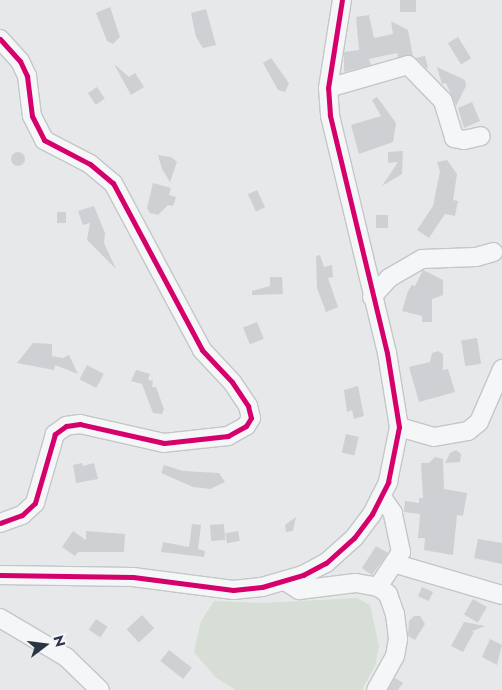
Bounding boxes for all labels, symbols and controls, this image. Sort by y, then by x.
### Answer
north arrow [20,620,70,670]
text: N [48,633,71,649]

